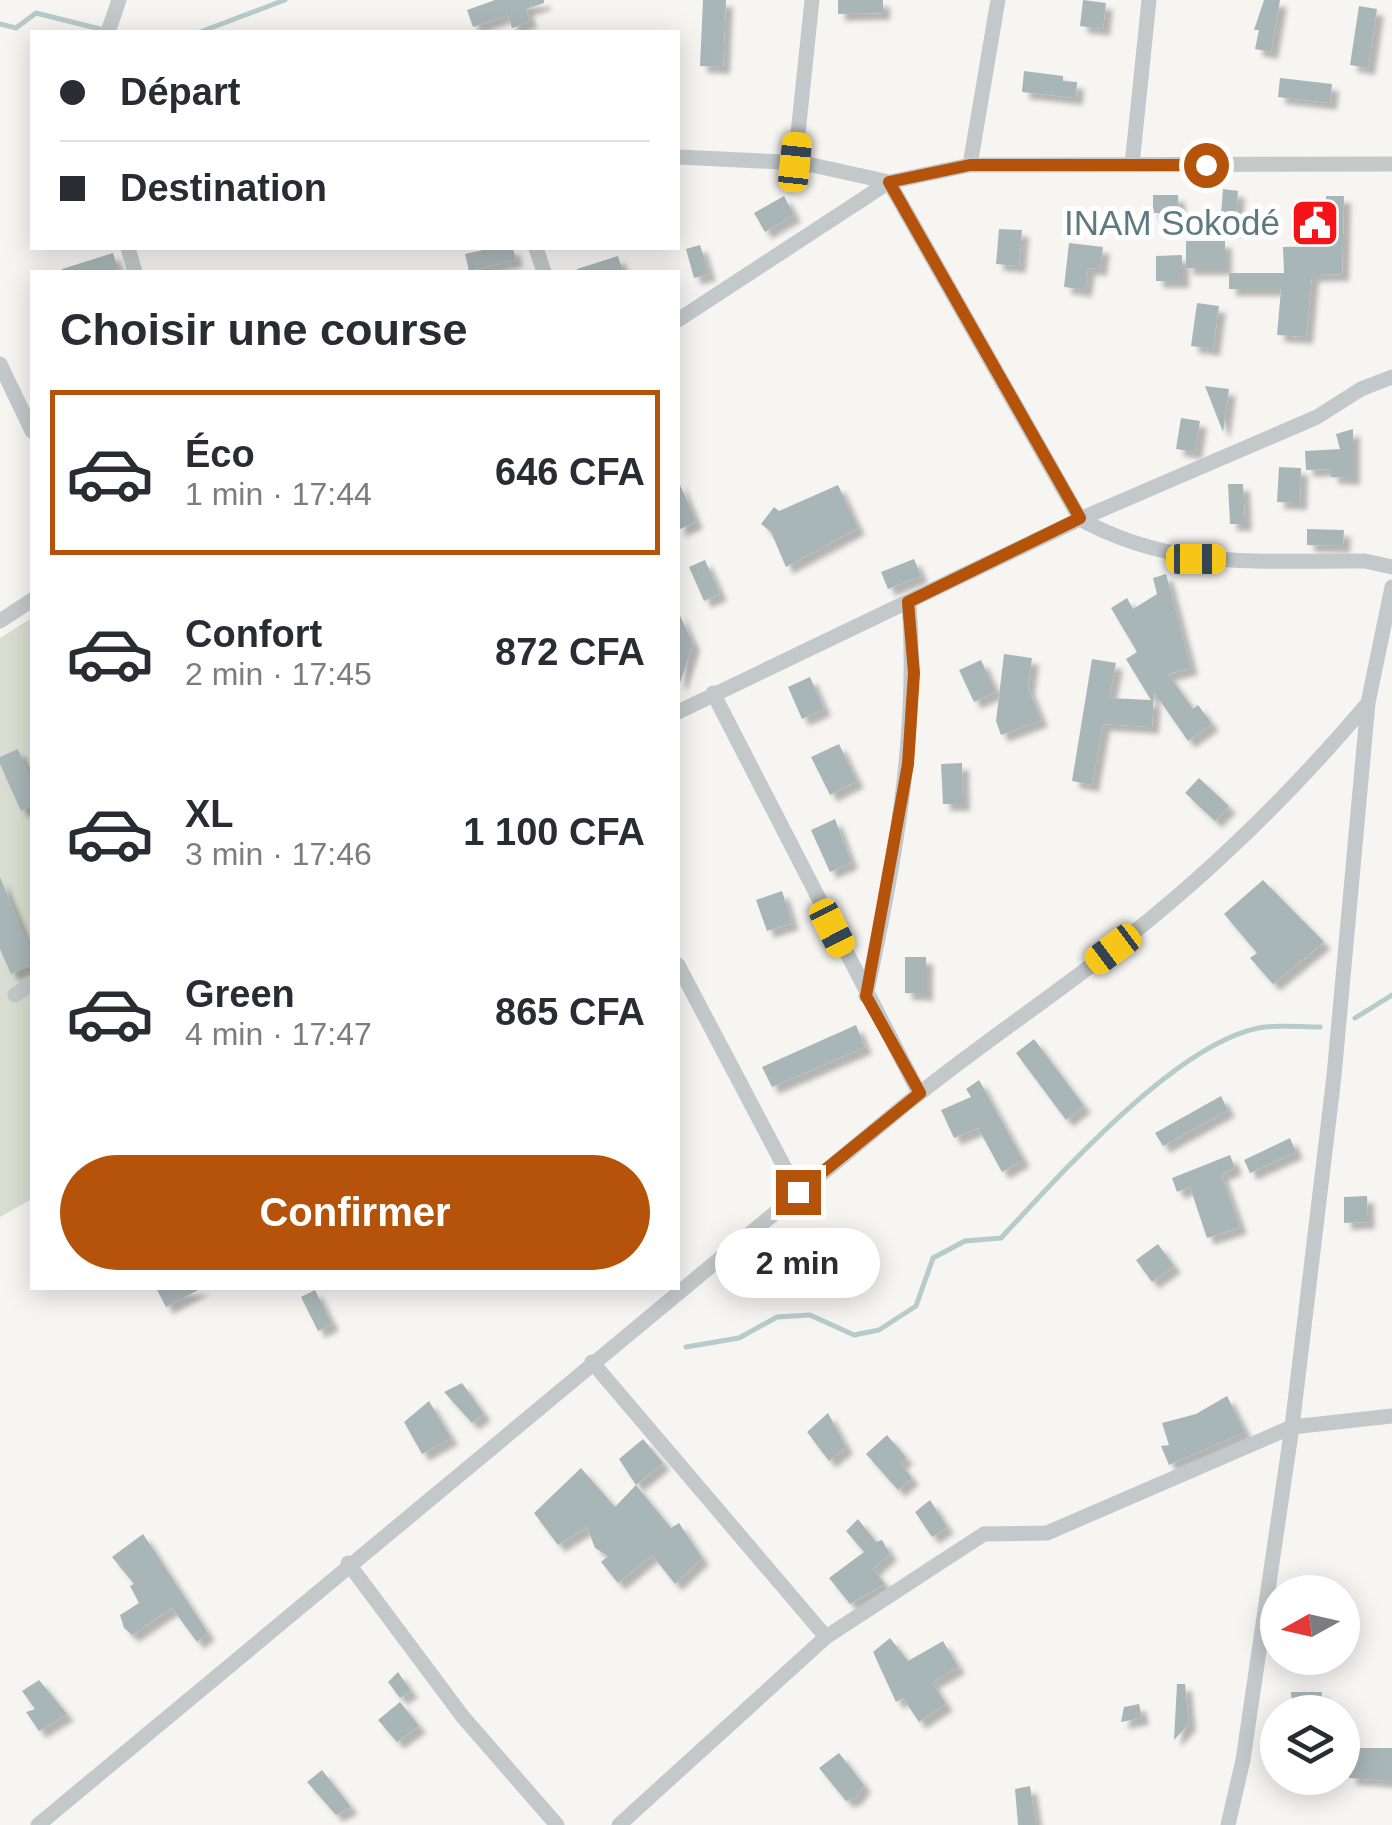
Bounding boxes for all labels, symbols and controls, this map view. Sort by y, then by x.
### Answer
text: Départ [120,71,240,113]
car [777,131,813,193]
route start [1184,143,1229,188]
text: Destination [120,167,327,209]
public building icon: INAM Sokodé [1289,197,1341,249]
place label: INAM Sokodé [1064,203,1280,242]
text: Choisir une course [60,304,468,355]
icon: car [65,428,155,518]
text: Éco [185,433,255,475]
text: 646 CFA [495,451,645,493]
text: 1 min · 17:44 [185,476,372,512]
car [1166,544,1226,574]
icon: car [65,608,155,698]
text: Confort [185,613,322,655]
text: 872 CFA [495,631,645,673]
text: 2 min · 17:45 [185,656,372,692]
icon: car [65,788,155,878]
text: XL [185,793,234,835]
text: 1 100 CFA [463,811,645,853]
text: 3 min · 17:46 [185,836,372,872]
car [805,894,859,962]
car [1080,919,1146,979]
icon: car [65,968,155,1058]
text: Green [185,973,295,1015]
text: 865 CFA [495,991,645,1033]
text: 4 min · 17:47 [185,1016,372,1052]
button: Confirmer [60,1155,650,1270]
route end [776,1170,821,1215]
callout: 2 min [716,1227,880,1297]
text: 2 min [756,1245,839,1281]
north arrow [1260,1575,1360,1675]
map controls [1260,1575,1360,1795]
button: layers [1260,1695,1360,1795]

